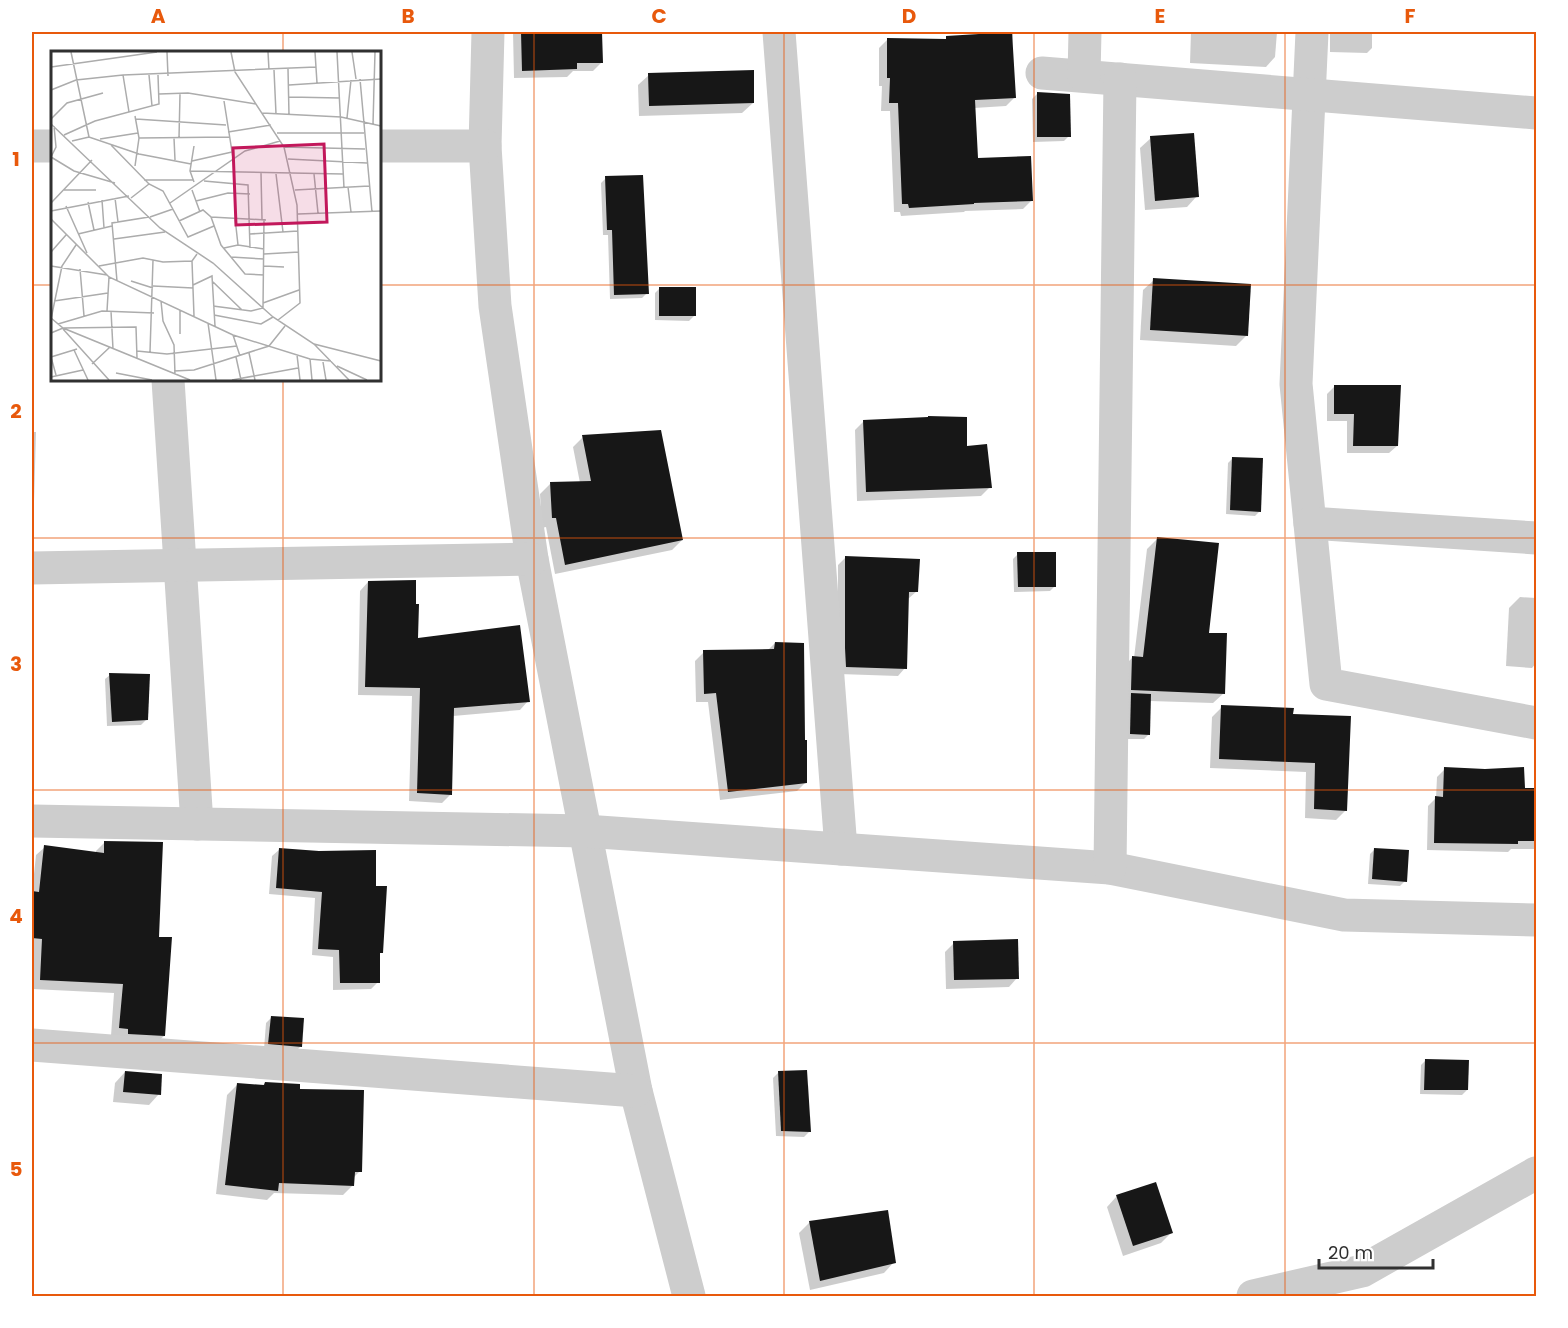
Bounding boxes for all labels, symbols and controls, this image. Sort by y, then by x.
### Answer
text: A [151,2,166,30]
text: B [401,2,415,30]
text: C [651,2,667,30]
text: D [902,2,916,30]
text: E [1155,2,1165,30]
text: F [1405,2,1416,30]
inset map [51,51,381,381]
text: 1 [12,145,20,173]
text: 2 [10,397,22,425]
text: 3 [10,650,22,678]
text: 4 [9,902,23,930]
text: 5 [10,1155,23,1183]
scale bar [1319,1232,1433,1270]
text: 20 m [1328,1240,1373,1265]

